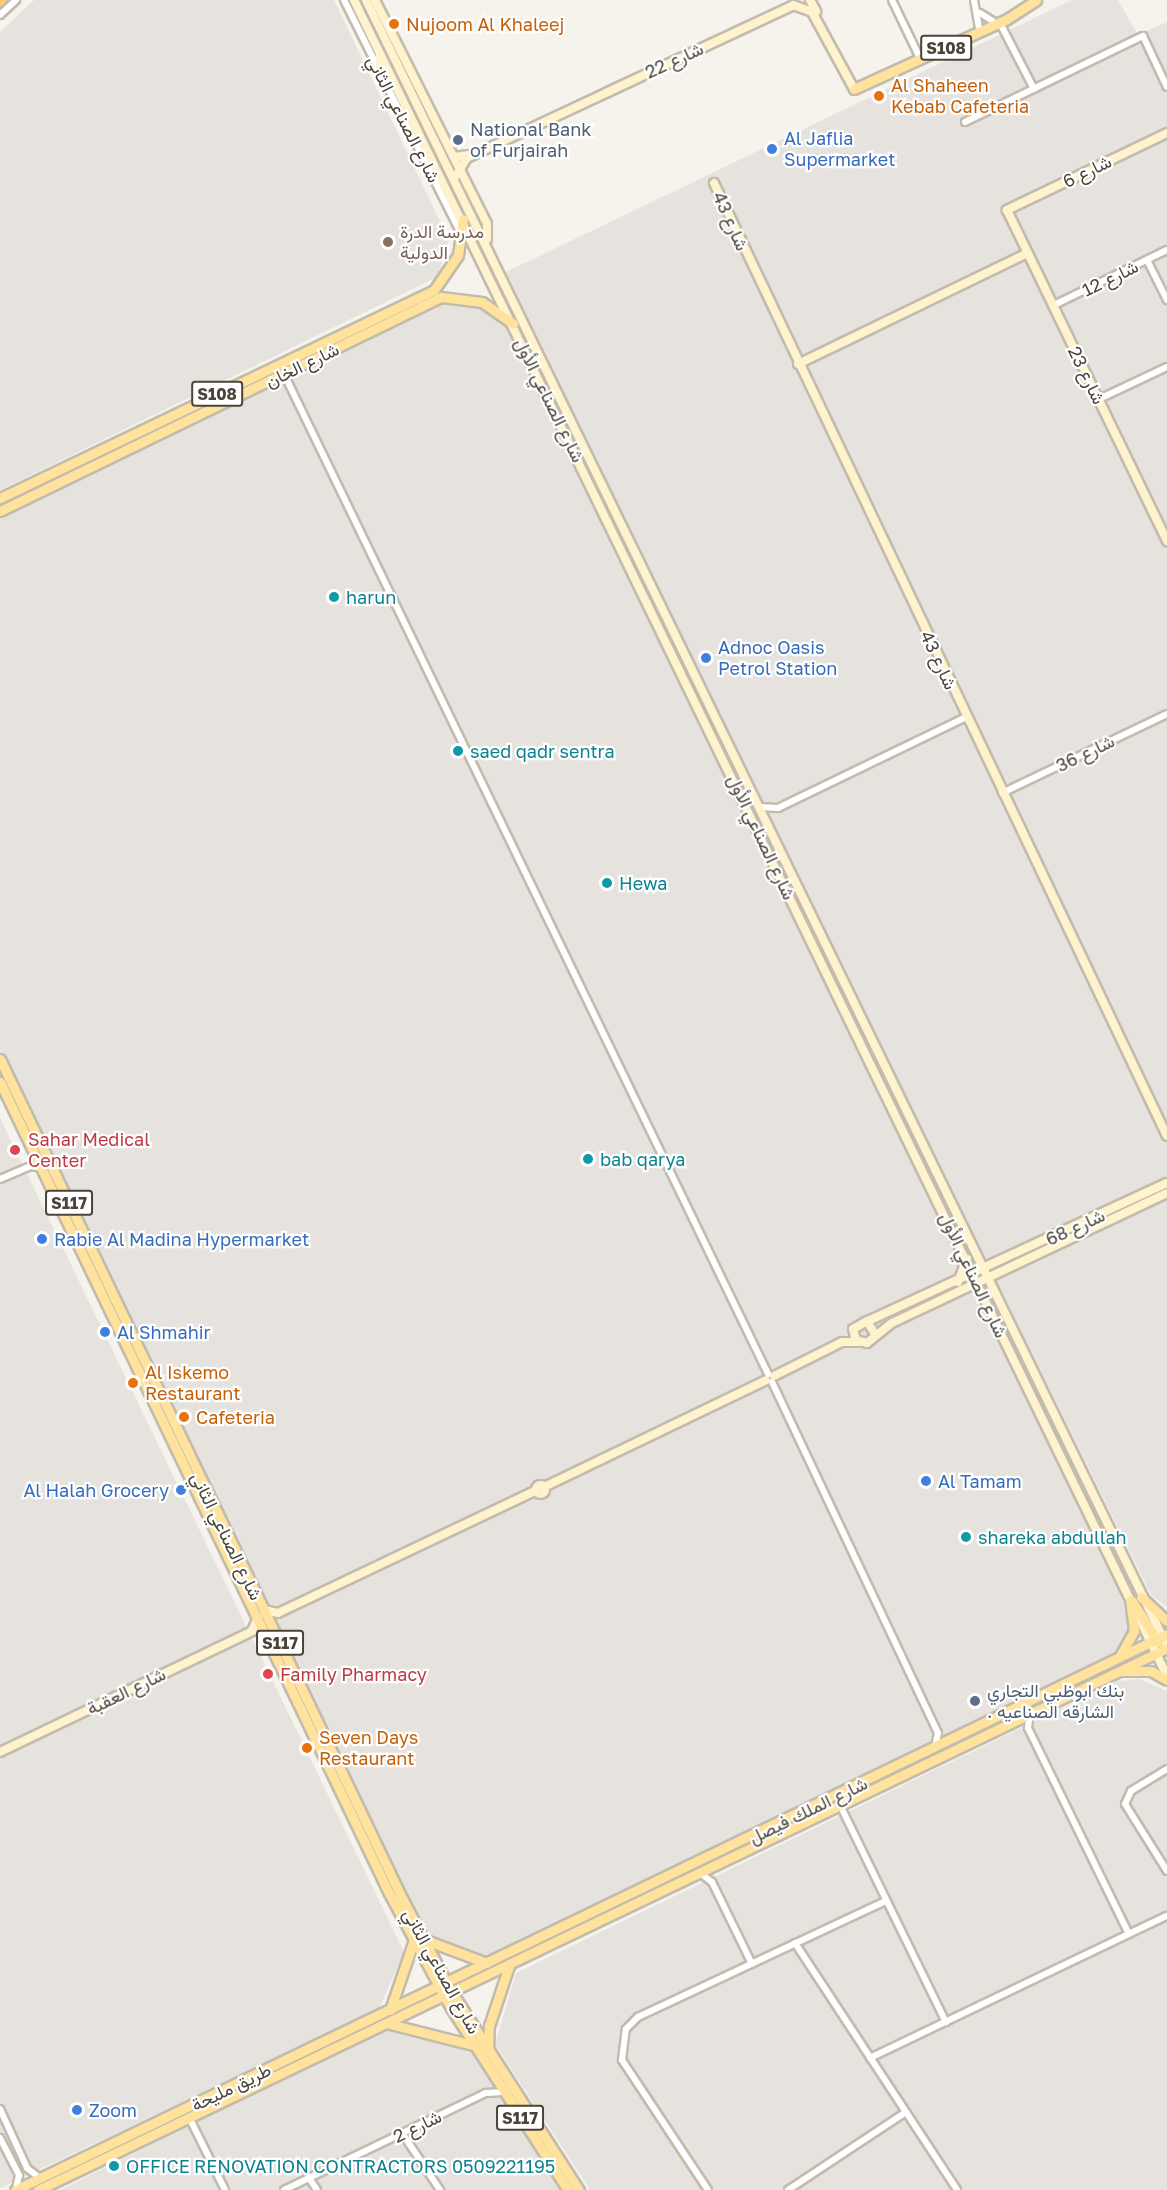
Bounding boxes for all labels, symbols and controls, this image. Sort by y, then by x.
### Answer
place label: Nujoom Al Khaleej [406,13,564,35]
marker: Nujoom Al Khaleej [387,17,401,31]
road number: S108 [919,35,973,61]
street label: شارع 22 [642,37,706,83]
street label: شارع الصناعي الثاني [363,52,445,186]
place label: Al Shaheen Kebab Cafeteria [891,75,1029,118]
marker: Al Shaheen Kebab Cafeteria [872,89,886,103]
place label: National Bank of Furjairah [470,119,591,162]
place label: Al Jaflia Supermarket [784,128,896,170]
marker: National Bank of Furjairah [451,133,465,147]
marker: Al Jaflia Supermarket [765,142,779,156]
street label: شارع 6 [1059,150,1115,192]
street label: شارع 43 [708,188,754,254]
place label: مدرسة الدرة الدولية [400,221,484,264]
marker: مدرسة الدرة الدولية [381,235,395,249]
street label: شارع 12 [1078,255,1142,301]
street label: شارع الصناعي الأول [511,334,589,466]
street label: شارع الخان [262,338,342,392]
street label: شارع 23 [1064,343,1110,407]
road number: S108 [190,381,244,407]
place label: harun [346,586,396,608]
marker: harun [327,590,341,604]
street label: شارع 43 [916,627,962,693]
place label: Adnoc Oasis Petrol Station [718,637,837,680]
marker: Adnoc Oasis Petrol Station [699,651,713,665]
street label: شارع 36 [1052,730,1118,776]
place label: saed qadr sentra [470,740,615,762]
marker: saed qadr sentra [451,744,465,758]
street label: شارع الصناعي الأول [724,771,800,903]
place label: Hewa [619,872,667,894]
marker: Hewa [600,876,614,890]
place label: Sahar Medical Center [28,1129,150,1172]
marker: Sahar Medical Center [6,1141,24,1159]
place label: bab qarya [600,1148,685,1170]
marker: bab qarya [581,1152,595,1166]
road number: S117 [45,1190,93,1216]
street label: شارع 68 [1042,1204,1108,1250]
street label: شارع الصناعي الأول [936,1209,1012,1341]
place label: Rabie Al Madina Hypermarket [54,1228,309,1250]
marker: Rabie Al Madina Hypermarket [35,1232,49,1246]
place label: Al Shmahir [117,1321,211,1343]
marker: Al Shmahir [98,1325,112,1339]
place label: Al Iskemo Restaurant [145,1362,240,1404]
marker: Al Iskemo Restaurant [126,1376,140,1390]
place label: Cafeteria [196,1406,275,1428]
marker: Cafeteria [177,1410,191,1424]
street label: شارع الصناعي الثاني [187,1469,267,1603]
place label: Al Tamam [938,1470,1022,1492]
marker: Al Tamam [919,1474,933,1488]
place label: Al Halah Grocery [23,1479,169,1501]
marker: Al Halah Grocery [174,1483,188,1497]
place label: shareka abdullah [978,1526,1127,1548]
marker: shareka abdullah [959,1530,973,1544]
road number: S117 [256,1630,304,1656]
street label: شارع العقبة [83,1663,169,1719]
place label: Family Pharmacy [280,1663,427,1685]
marker: Family Pharmacy [261,1667,275,1681]
place label: بنك ابوظبي التجاري . الشارقه الصناعيه [987,1680,1124,1722]
marker: بنك ابوظبي التجاري . الشارقه الصناعيه [968,1694,982,1708]
place label: Seven Days Restaurant [319,1727,418,1770]
marker: Seven Days Restaurant [300,1741,314,1755]
street label: شارع الملك فيصل [745,1772,871,1848]
street label: شارع الصناعي الثاني [399,1905,485,2037]
street label: طريق مليحة [188,2058,274,2116]
place label: Zoom [89,2099,137,2121]
marker: Zoom [70,2103,84,2117]
street label: شارع 2 [389,2105,445,2147]
road number: S117 [496,2105,544,2131]
place label: OFFICE RENOVATION CONTRACTORS 0509221195 [126,2155,555,2177]
marker: OFFICE RENOVATION CONTRACTORS 0509221195 [107,2159,121,2173]

